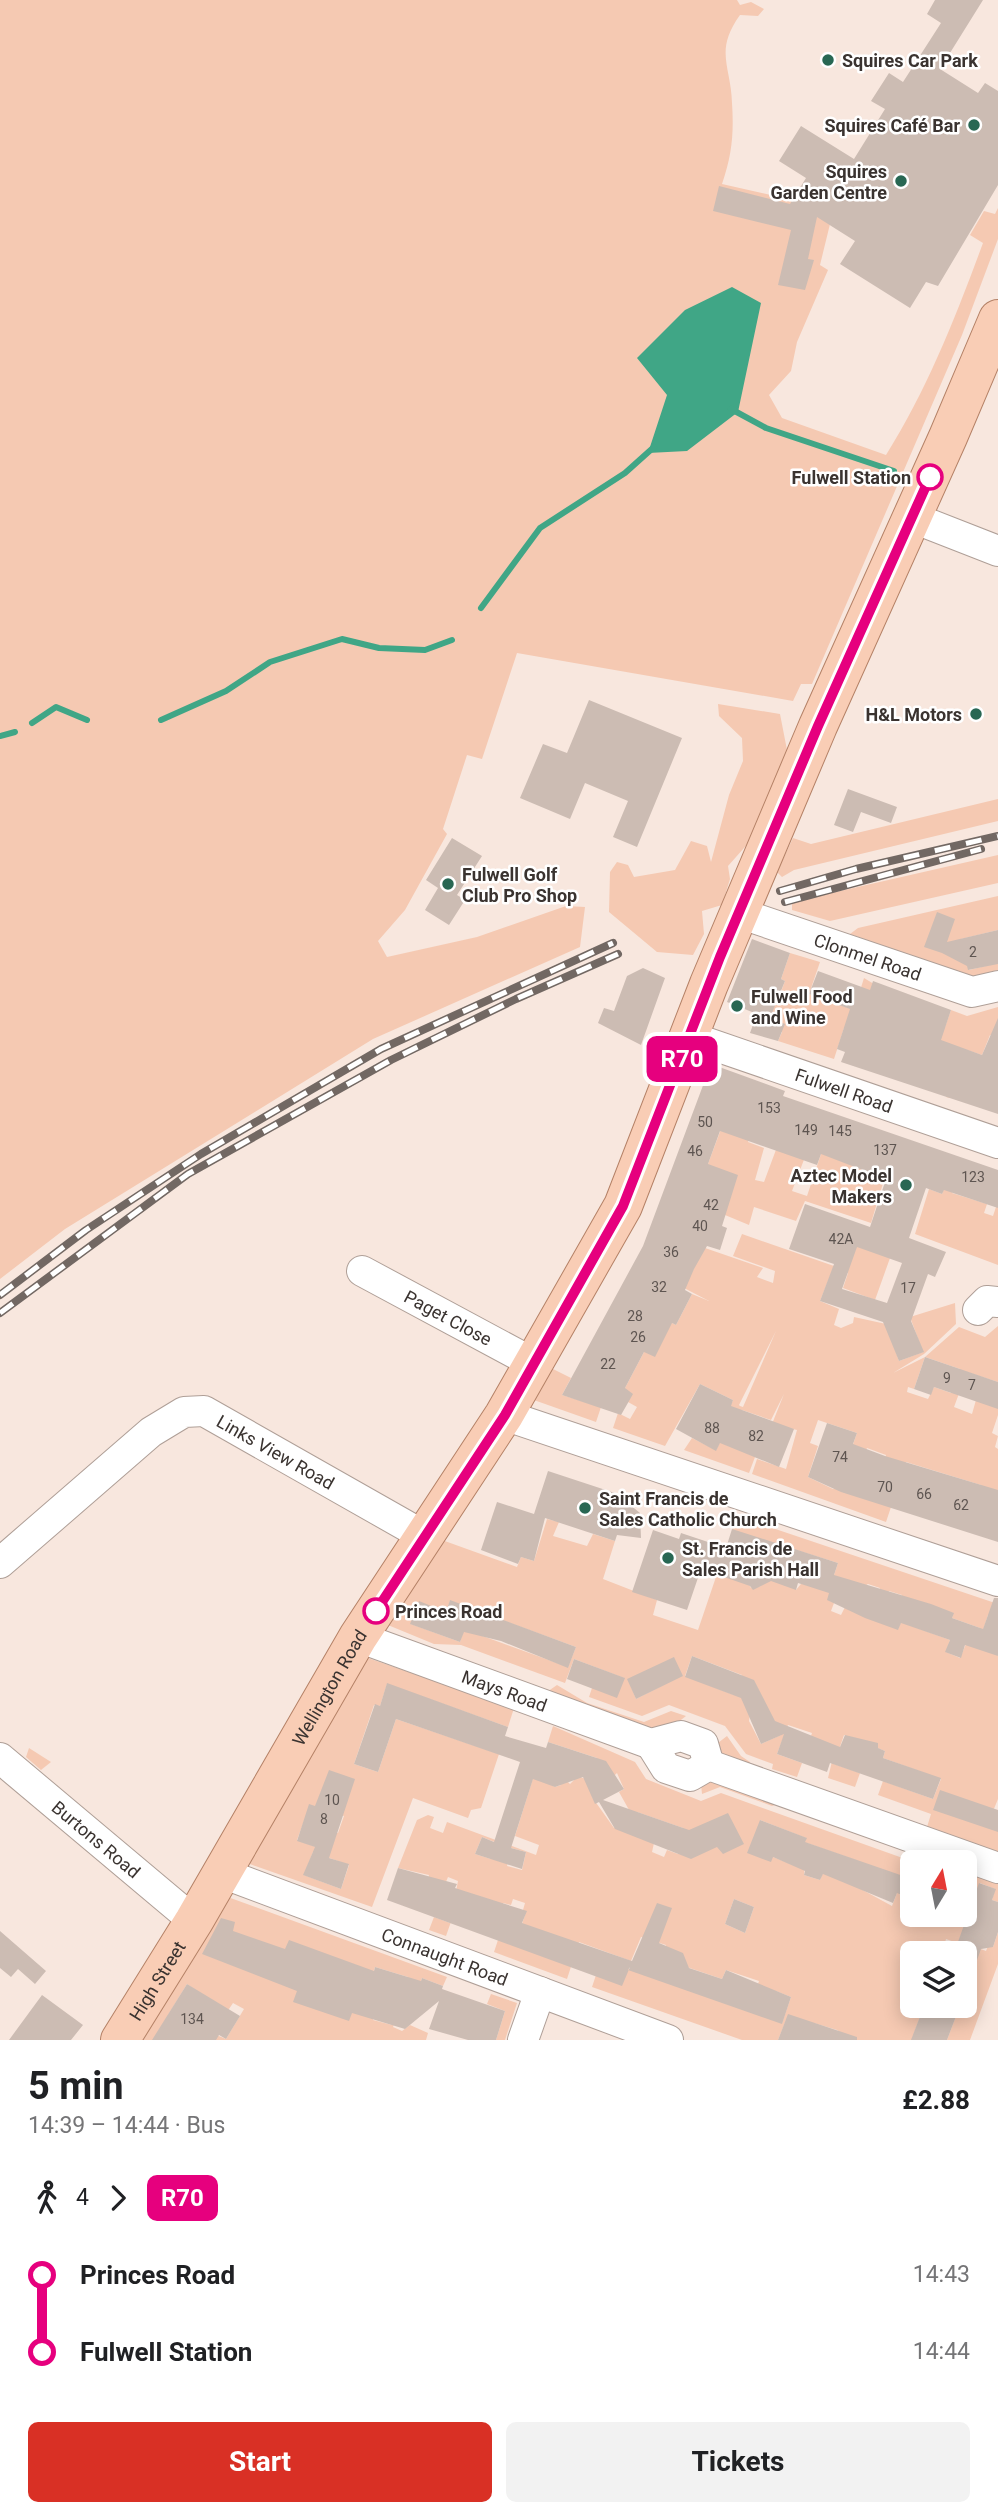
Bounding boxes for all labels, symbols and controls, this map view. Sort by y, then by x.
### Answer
place label: Squires Car Park [842,50,978,71]
marker: Squires Car Park [820,52,836,68]
place label: Squires Café Bar [825,115,960,136]
marker: Squires Café Bar [966,117,982,133]
place label: Squires Garden Centre [770,161,887,203]
marker: Squires Garden Centre [893,173,909,189]
marker: Fulwell Station [917,464,943,490]
place label: Fulwell Station [792,467,911,488]
place label: H&L Motors [865,704,962,725]
marker: H&L Motors [968,706,984,722]
place label: Fulwell Golf Club Pro Shop [462,864,577,906]
marker: Fulwell Golf Club Pro Shop [440,876,456,892]
street label: Clonmel Road [811,929,924,985]
house number: 2 [969,944,977,960]
place label: Fulwell Food and Wine [751,986,853,1028]
marker: Fulwell Food and Wine [729,998,745,1014]
line badge: R70 [642,1036,722,1082]
text: R70 [661,1045,703,1073]
street label: Fulwell Road [793,1064,896,1117]
house number: 153 [757,1100,781,1116]
house number: 50 [697,1114,713,1130]
house number: 149 [794,1122,818,1138]
house number: 145 [828,1123,852,1139]
house number: 137 [873,1142,897,1158]
house number: 46 [687,1143,703,1159]
place label: Aztec Model Makers [790,1165,892,1207]
house number: 123 [961,1169,985,1185]
marker: Aztec Model Makers [898,1177,914,1193]
house number: 42 [703,1197,719,1213]
house number: 40 [692,1218,708,1234]
house number: 42A [829,1231,853,1247]
house number: 36 [663,1244,679,1260]
house number: 32 [651,1279,667,1295]
house number: 17 [900,1280,916,1296]
street label: Paget Close [401,1285,496,1349]
house number: 28 [627,1308,643,1324]
house number: 26 [630,1329,646,1345]
house number: 22 [600,1356,616,1372]
house number: 9 [943,1370,951,1386]
house number: 7 [968,1377,976,1393]
street label: Links View Road [213,1410,338,1493]
house number: 88 [704,1420,720,1436]
house number: 82 [748,1428,764,1444]
house number: 74 [832,1449,848,1465]
house number: 70 [877,1479,893,1495]
house number: 66 [916,1486,932,1502]
place label: Saint Francis de Sales Catholic Church [599,1488,777,1530]
house number: 62 [953,1497,969,1513]
marker: Saint Francis de Sales Catholic Church [577,1500,593,1516]
place label: St. Francis de Sales Parish Hall [682,1538,819,1580]
marker: St. Francis de Sales Parish Hall [660,1550,676,1566]
marker: Princes Road [363,1598,389,1624]
place label: Princes Road [395,1601,502,1622]
street label: Wellington Road [287,1625,371,1749]
street label: Mays Road [459,1665,550,1716]
house number: 10 [324,1792,340,1808]
street label: Burtons Road [48,1796,145,1882]
house number: 8 [320,1811,328,1827]
north arrow [900,1850,976,1927]
map controls [900,1850,977,2018]
street label: Connaught Road [379,1923,511,1990]
street label: High Street [124,1937,190,2024]
button: layers [900,1941,977,2018]
house number: 134 [180,2011,204,2027]
text: 5 min [28,2064,124,2108]
text: £2.88 [902,2085,970,2115]
text: 14:39 – 14:44 · Bus [28,2112,225,2139]
icon: walk [28,2179,66,2217]
icon: forward [99,2179,137,2217]
text: 4 [76,2184,89,2211]
text: R70 [161,2184,204,2212]
text: Princes Road [80,2260,235,2290]
text: 14:43 [913,2261,970,2288]
text: Fulwell Station [80,2337,252,2367]
text: 14:44 [913,2338,970,2365]
button: Start [28,2422,492,2502]
button: Tickets [506,2422,970,2502]

